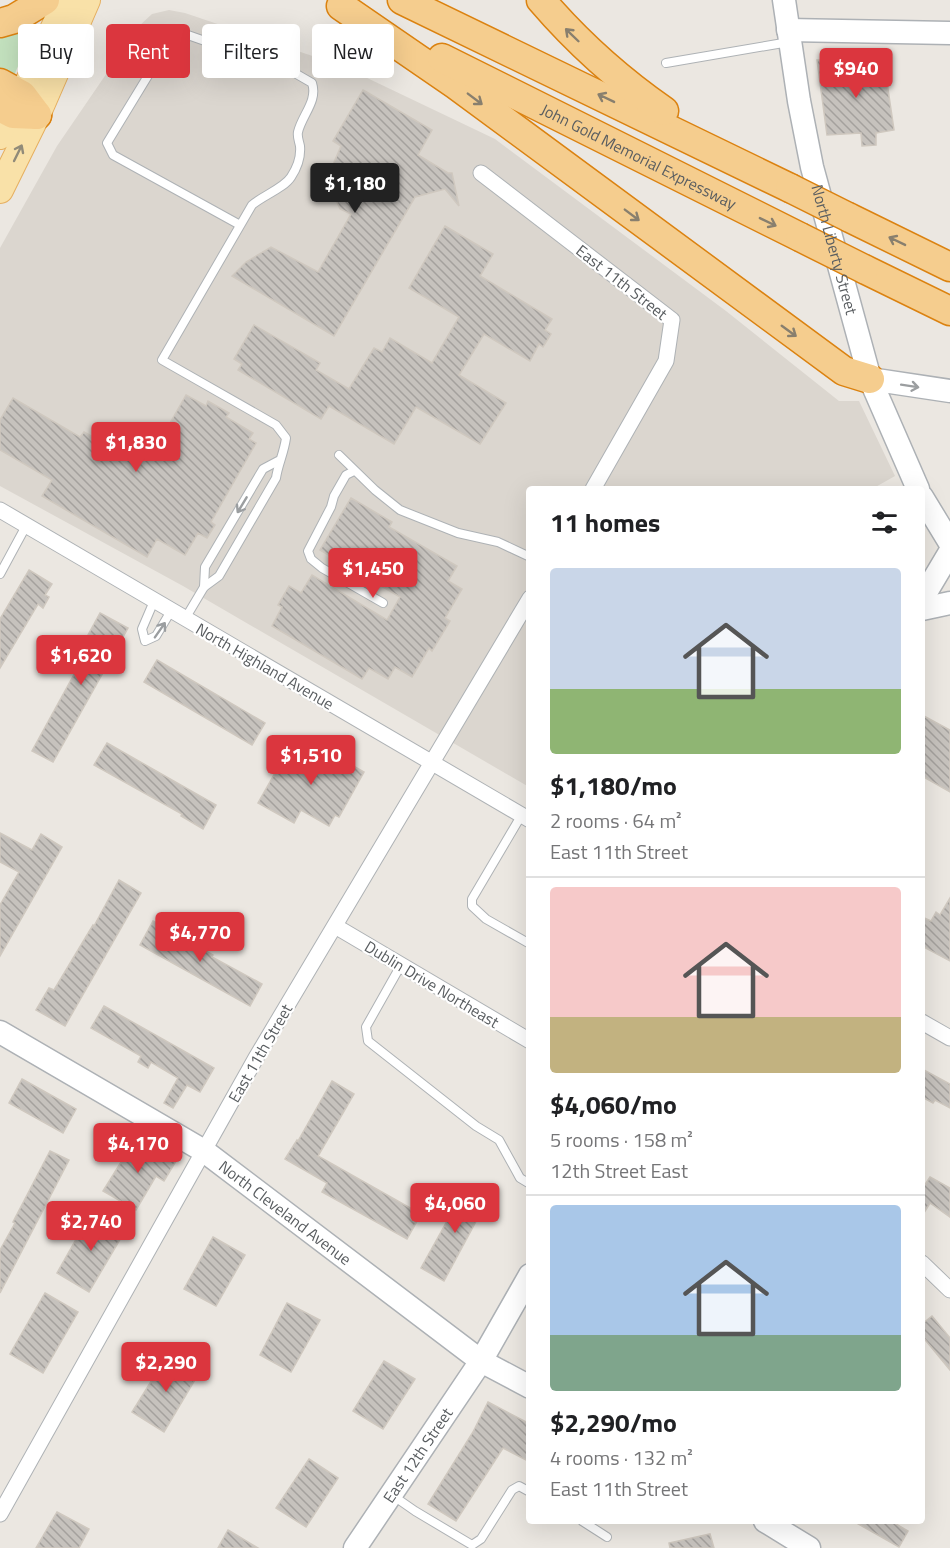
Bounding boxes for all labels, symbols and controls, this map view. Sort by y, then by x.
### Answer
chip: Buy [18,24,94,78]
chip: Rent [106,24,190,78]
chip: Filters [202,24,300,78]
chip: New [312,24,394,78]
one-way arrow [565,27,580,42]
pin: $940 [820,48,892,99]
text: $940 [834,52,878,83]
one-way arrow [598,91,616,103]
one-way arrow [467,93,483,105]
street label: John Gold Memorial Expressway [537,97,741,216]
one-way arrow [13,144,25,162]
pin: $1,180 [306,163,404,214]
text: $1,180 [324,167,386,198]
street label: North Liberty Street [805,182,864,318]
one-way arrow [623,209,639,222]
one-way arrow [759,216,777,228]
one-way arrow [889,234,907,246]
street label: East 11th Street [571,239,673,326]
one-way arrow [780,325,796,337]
one-way arrow [900,380,919,391]
pin: $1,830 [87,422,185,473]
text: $1,830 [105,426,167,457]
one-way arrow [236,496,248,513]
text: 11 homes [550,503,660,542]
icon: filters [868,506,901,539]
pin: $1,450 [324,548,422,599]
text: $1,450 [342,552,404,583]
icon: home [672,607,780,715]
street label: North Highland Avenue [191,617,339,715]
one-way arrow [154,622,166,638]
pin: $1,620 [32,635,130,686]
text: $1,620 [50,639,112,670]
pin: $1,510 [262,735,360,786]
text: $1,510 [280,739,342,770]
text: $1,180/mo [550,766,677,805]
text: 2 rooms · 64 m² [550,805,682,836]
text: East 11th Street [550,836,688,867]
pin: $4,770 [151,912,249,963]
text: $4,770 [169,916,231,947]
icon: home [672,926,780,1034]
street label: Dublin Drive Northeast [360,934,504,1034]
street label: East 11th Street [222,999,298,1107]
text: $4,060/mo [550,1085,677,1124]
pin: $4,170 [89,1123,187,1174]
text: 5 rooms · 158 m² [550,1124,693,1155]
text: $4,170 [107,1127,169,1158]
street label: North Cleveland Avenue [214,1154,357,1271]
text: 12th Street East [550,1155,688,1186]
pin: $4,060 [406,1183,504,1234]
text: $4,060 [424,1187,486,1218]
pin: $2,740 [42,1201,140,1252]
text: $2,740 [60,1205,122,1236]
icon: home [672,1244,780,1352]
pin: $2,290 [117,1342,215,1393]
text: $2,290 [135,1346,197,1377]
street label: East 12th Street [377,1402,459,1508]
text: $2,290/mo [550,1403,677,1442]
text: 4 rooms · 132 m² [550,1442,693,1473]
text: East 11th Street [550,1473,688,1504]

